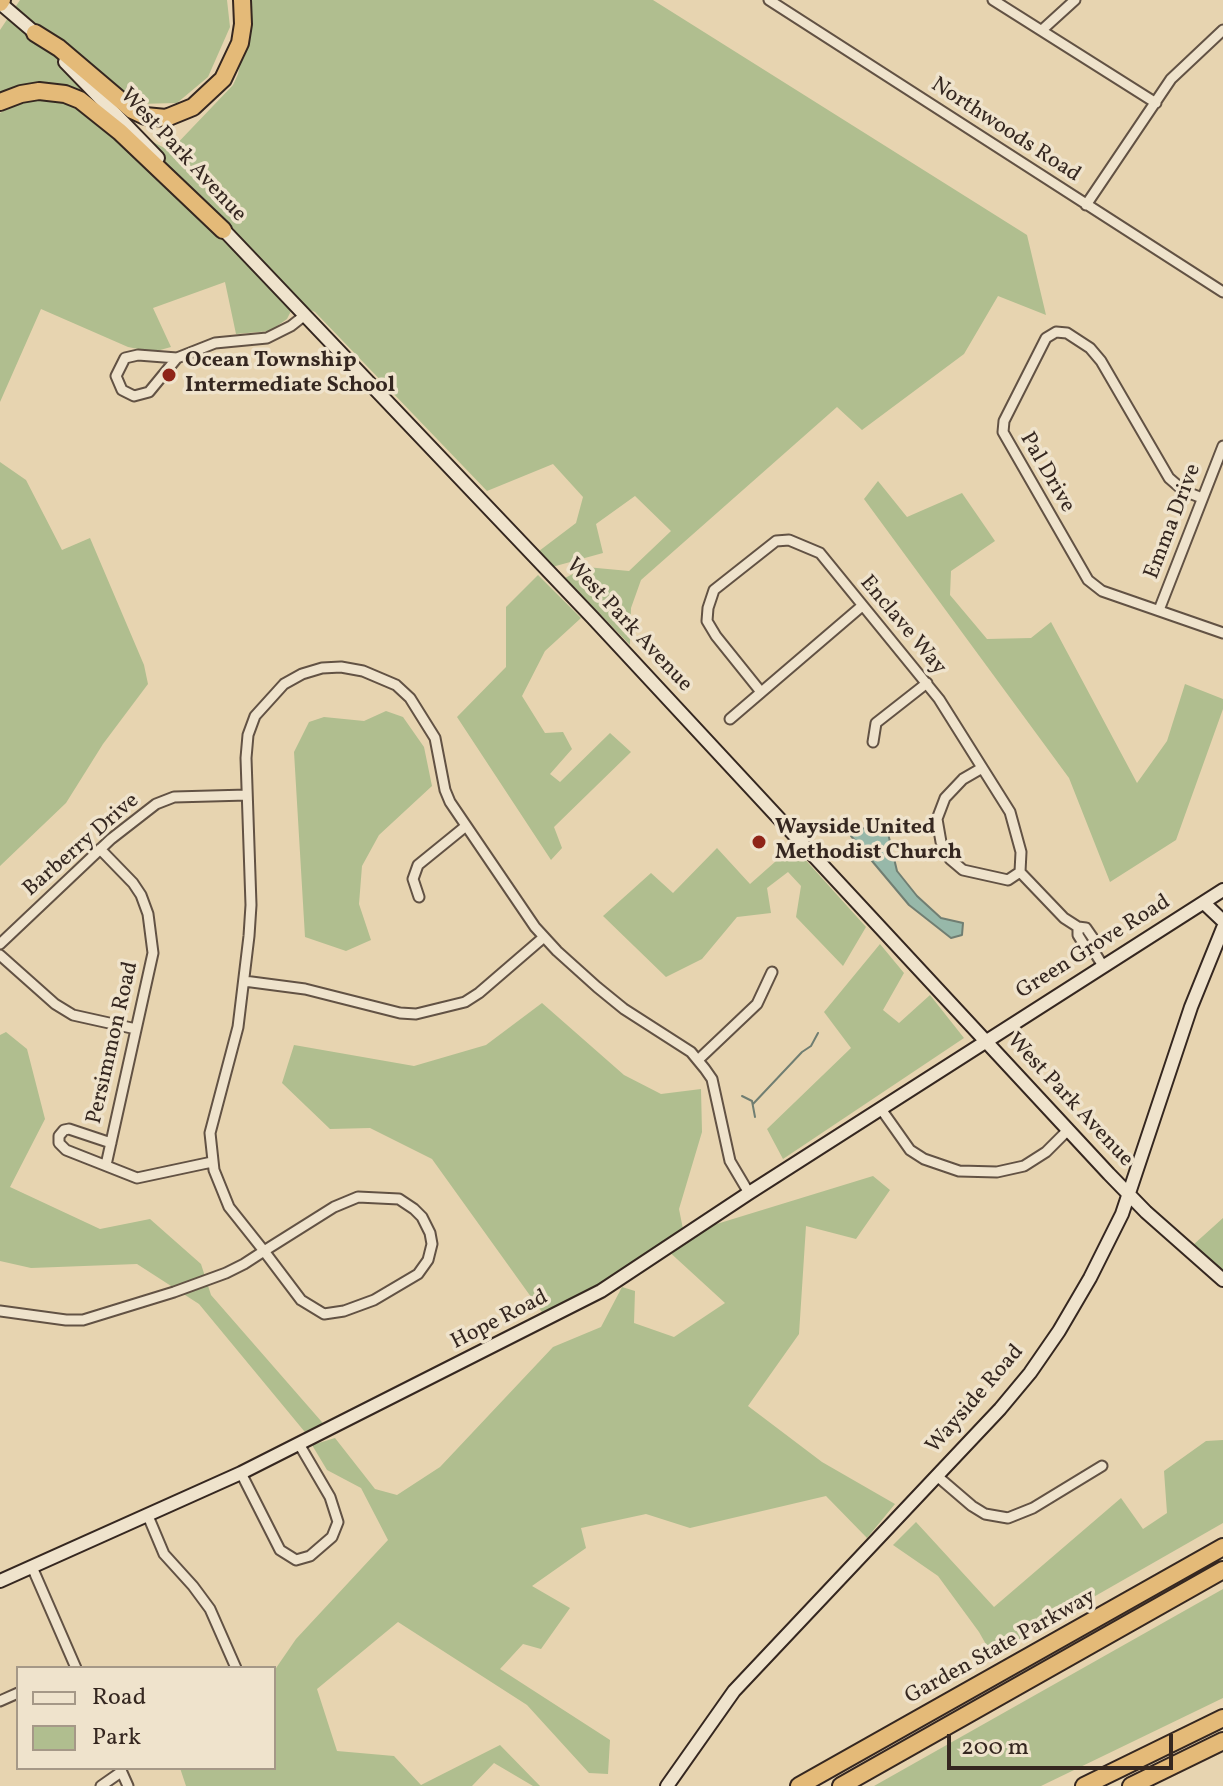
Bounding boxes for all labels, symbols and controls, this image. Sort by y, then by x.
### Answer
street label: Northwoods Road [925,73,1085,189]
street label: West Park Avenue [113,84,251,228]
place label: Ocean Township Intermediate School [185,349,395,400]
marker: Ocean Township Intermediate School [160,366,178,384]
street label: Pal Drive [1012,428,1080,518]
street label: Emma Drive [1140,461,1208,583]
street label: West Park Avenue [559,554,697,698]
street label: Enclave Way [853,571,951,681]
street label: Barberry Drive [19,789,145,903]
place label: Wayside United Methodist Church [775,816,962,868]
marker: Wayside United Methodist Church [750,833,768,851]
street label: Green Grove Road [1012,890,1176,1006]
street label: Persimmon Road [82,959,146,1127]
street label: West Park Avenue [1000,1029,1138,1173]
street label: Hope Road [447,1285,553,1357]
street label: Wayside Road [922,1340,1030,1460]
street label: Garden State Parkway [901,1585,1101,1711]
legend [16,1666,276,1770]
text: Road [92,1681,146,1715]
scale bar [951,1718,1177,1768]
text: Park [92,1721,141,1755]
text: 200 m [961,1731,1029,1765]

